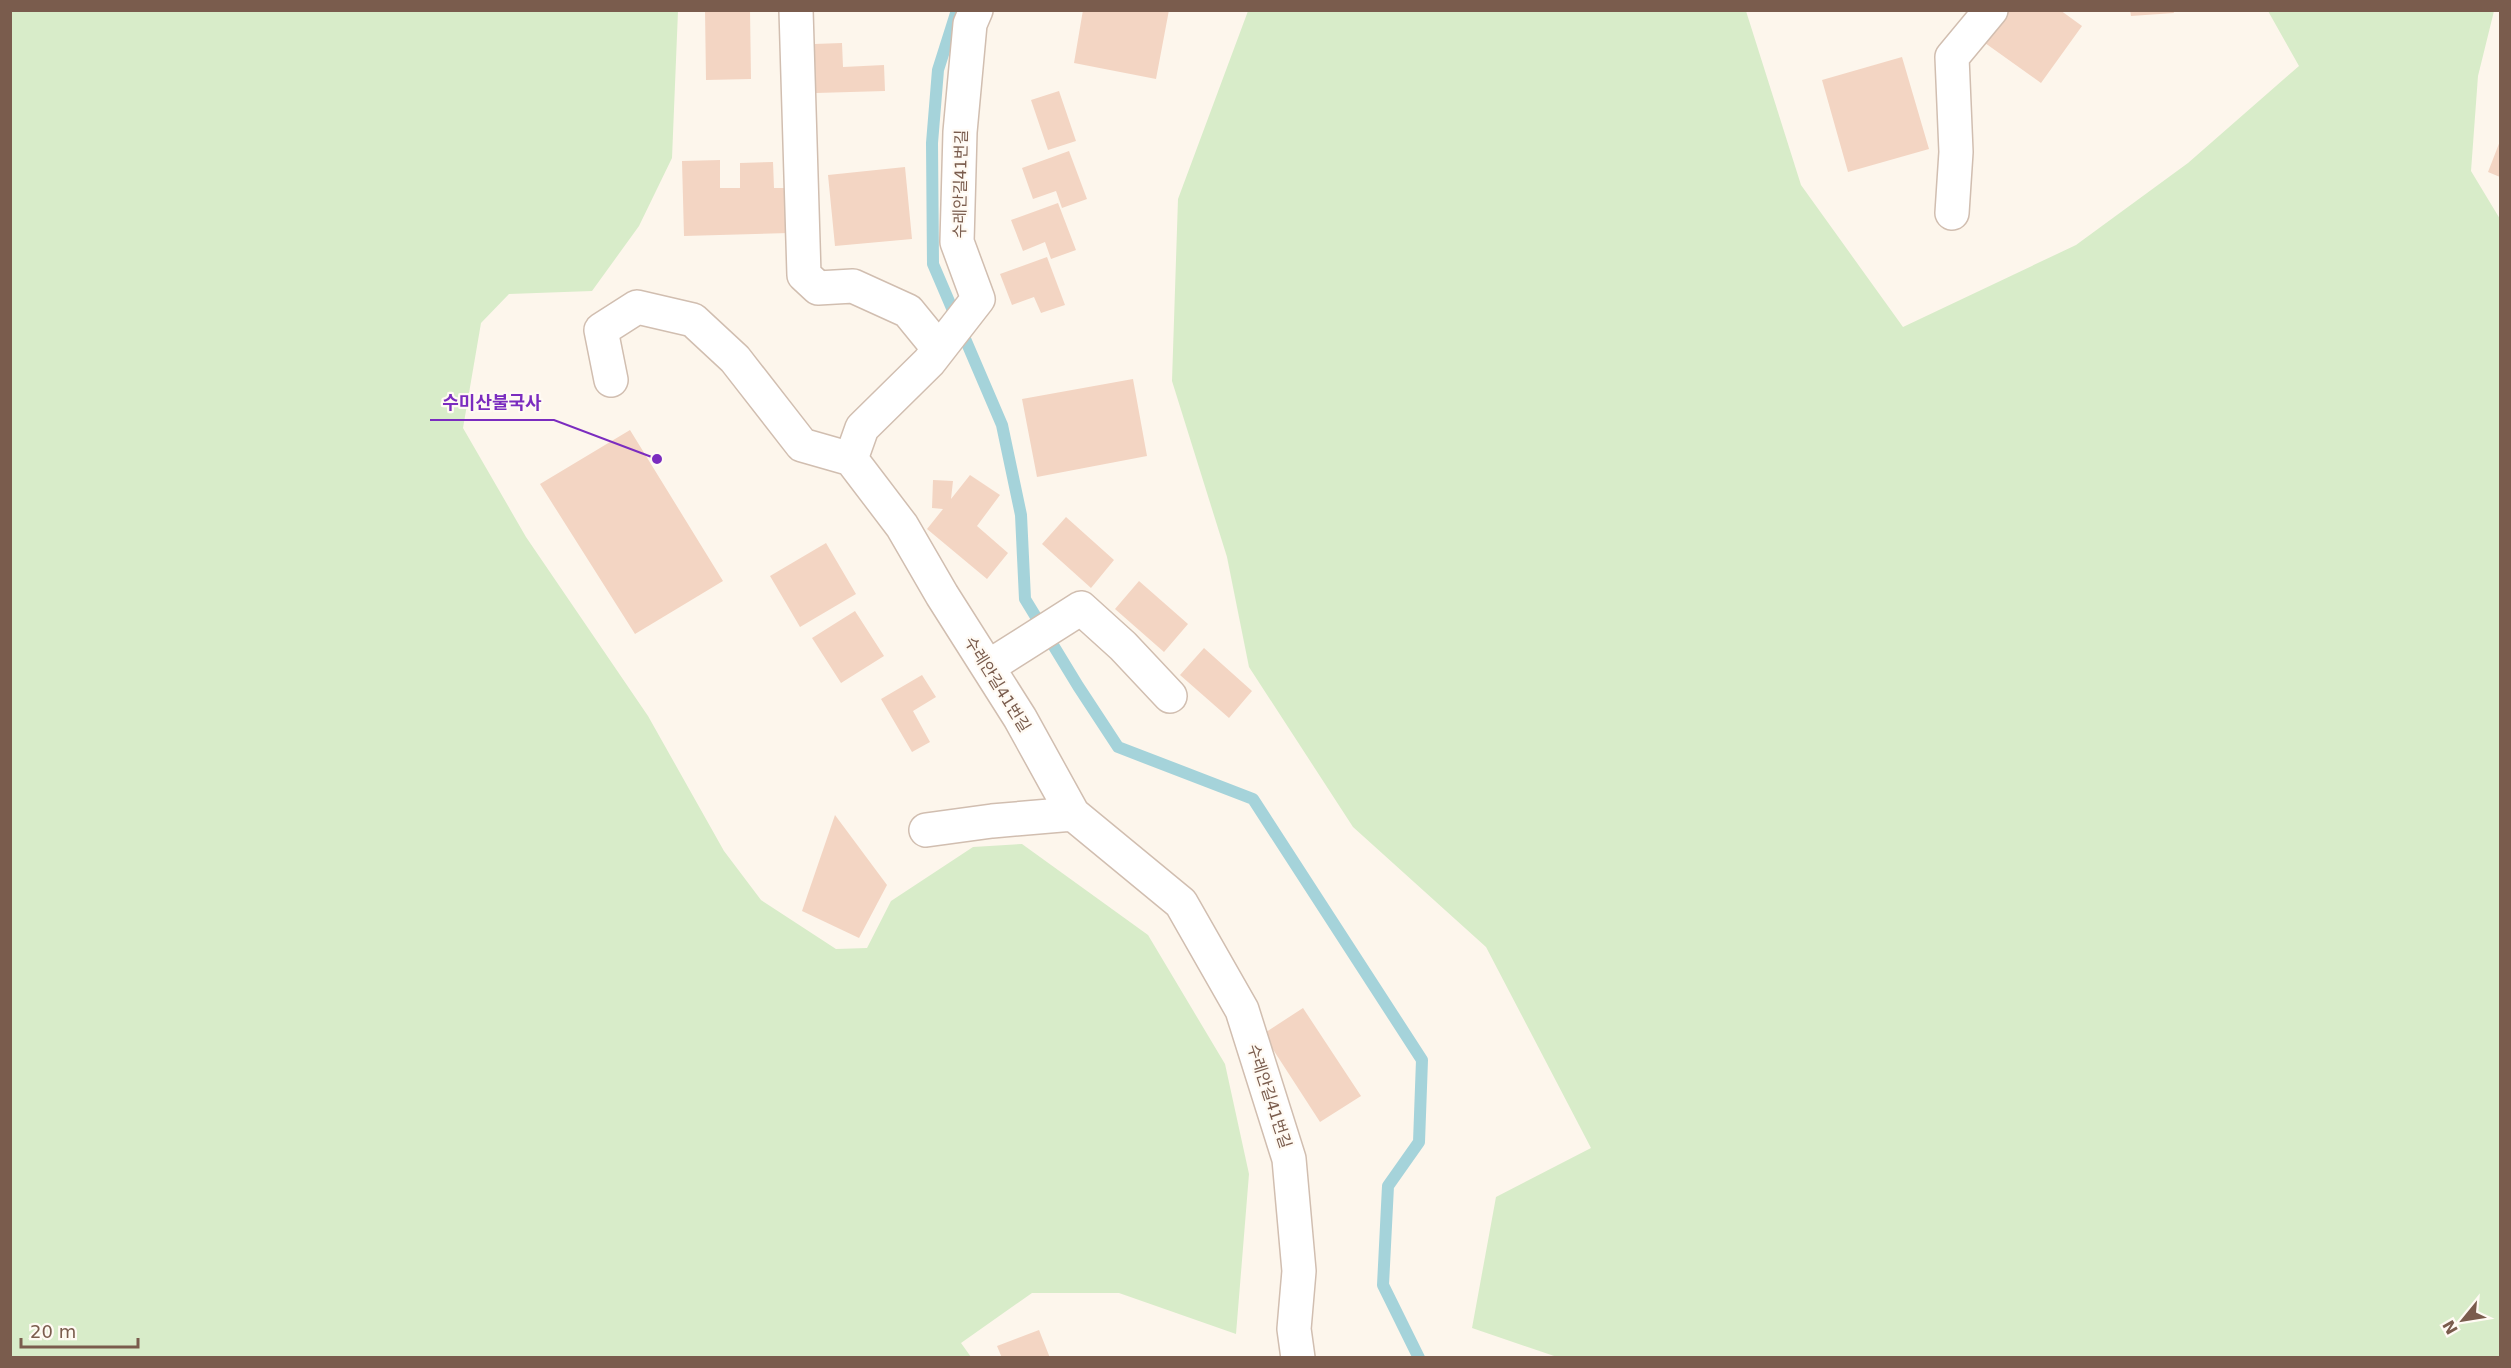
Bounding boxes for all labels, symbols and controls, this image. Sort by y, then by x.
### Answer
street label: 수레안길41번길 [950,130,971,239]
callout: 수미산불국사 [430,384,554,420]
text: 수미산불국사 [442,392,542,413]
street label: 수레안길41번길 [961,633,1034,735]
street label: 수레안길41번길 [1244,1042,1295,1151]
north arrow [2433,1290,2493,1350]
scale bar [21,1311,138,1349]
text: N [2439,1317,2462,1338]
text: 20 m [30,1321,76,1342]

